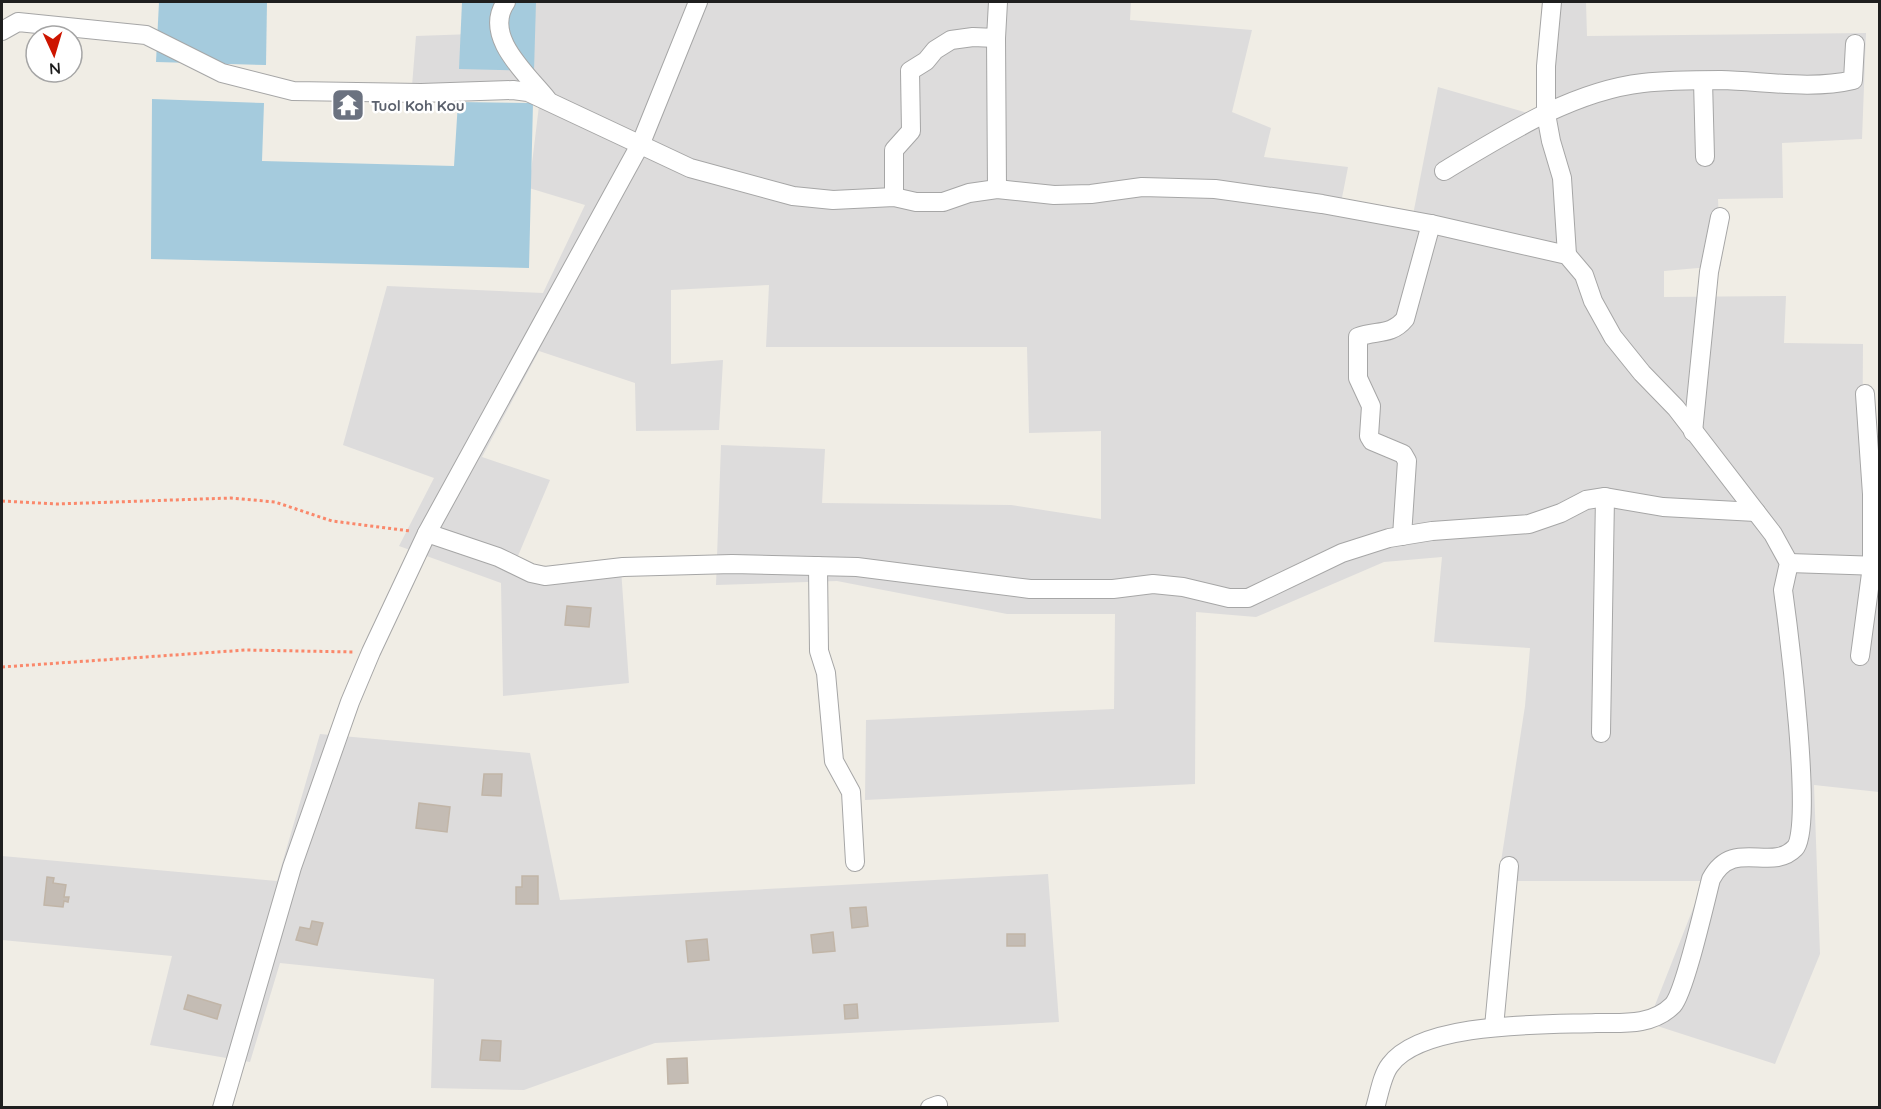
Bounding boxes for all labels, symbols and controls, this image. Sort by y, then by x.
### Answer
north arrow [24,24,84,84]
text: N [48,59,62,79]
temple icon: Tuol Koh Kou [330,87,366,123]
place label: Tuol Koh Kou [371,96,465,115]

